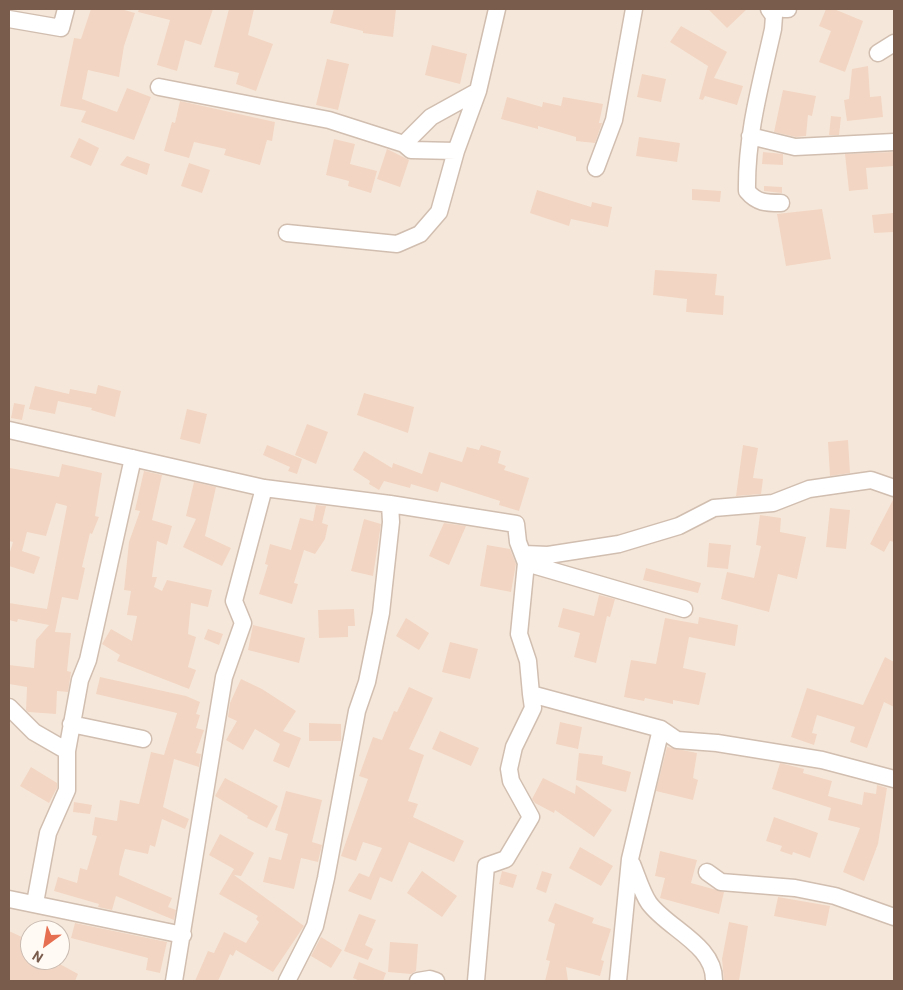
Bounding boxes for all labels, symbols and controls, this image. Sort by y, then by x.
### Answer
north arrow [20,920,70,970]
text: N [29,948,46,967]

